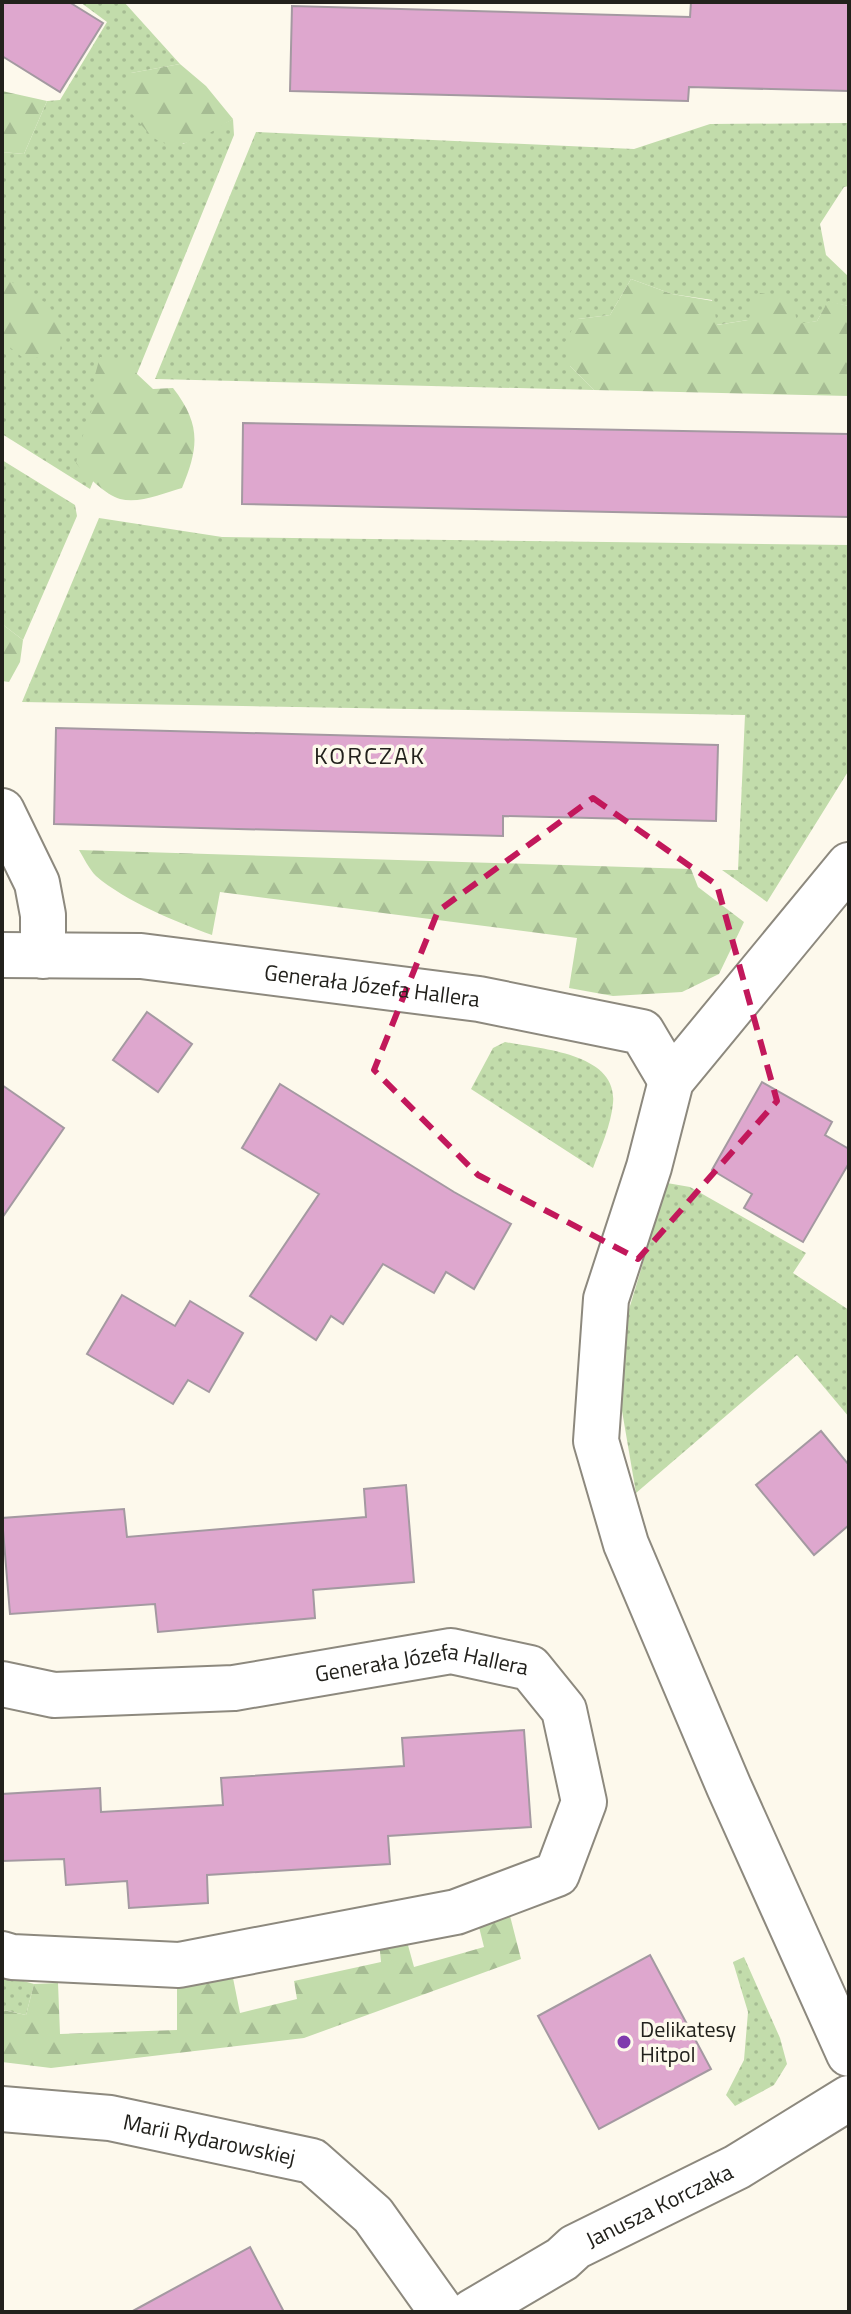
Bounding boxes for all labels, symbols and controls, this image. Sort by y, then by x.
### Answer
district label: KORCZAK [314,737,426,773]
street label: Generała Józefa Hallera [262,955,482,1016]
street label: Generała Józefa Hallera [312,1634,532,1691]
place label: Delikatesy Hitpol [640,2012,737,2071]
marker: Delikatesy Hitpol [615,2033,633,2051]
street label: Marii Rydarowskiej [120,2104,299,2174]
street label: Janusza Korczaka [580,2155,739,2256]

